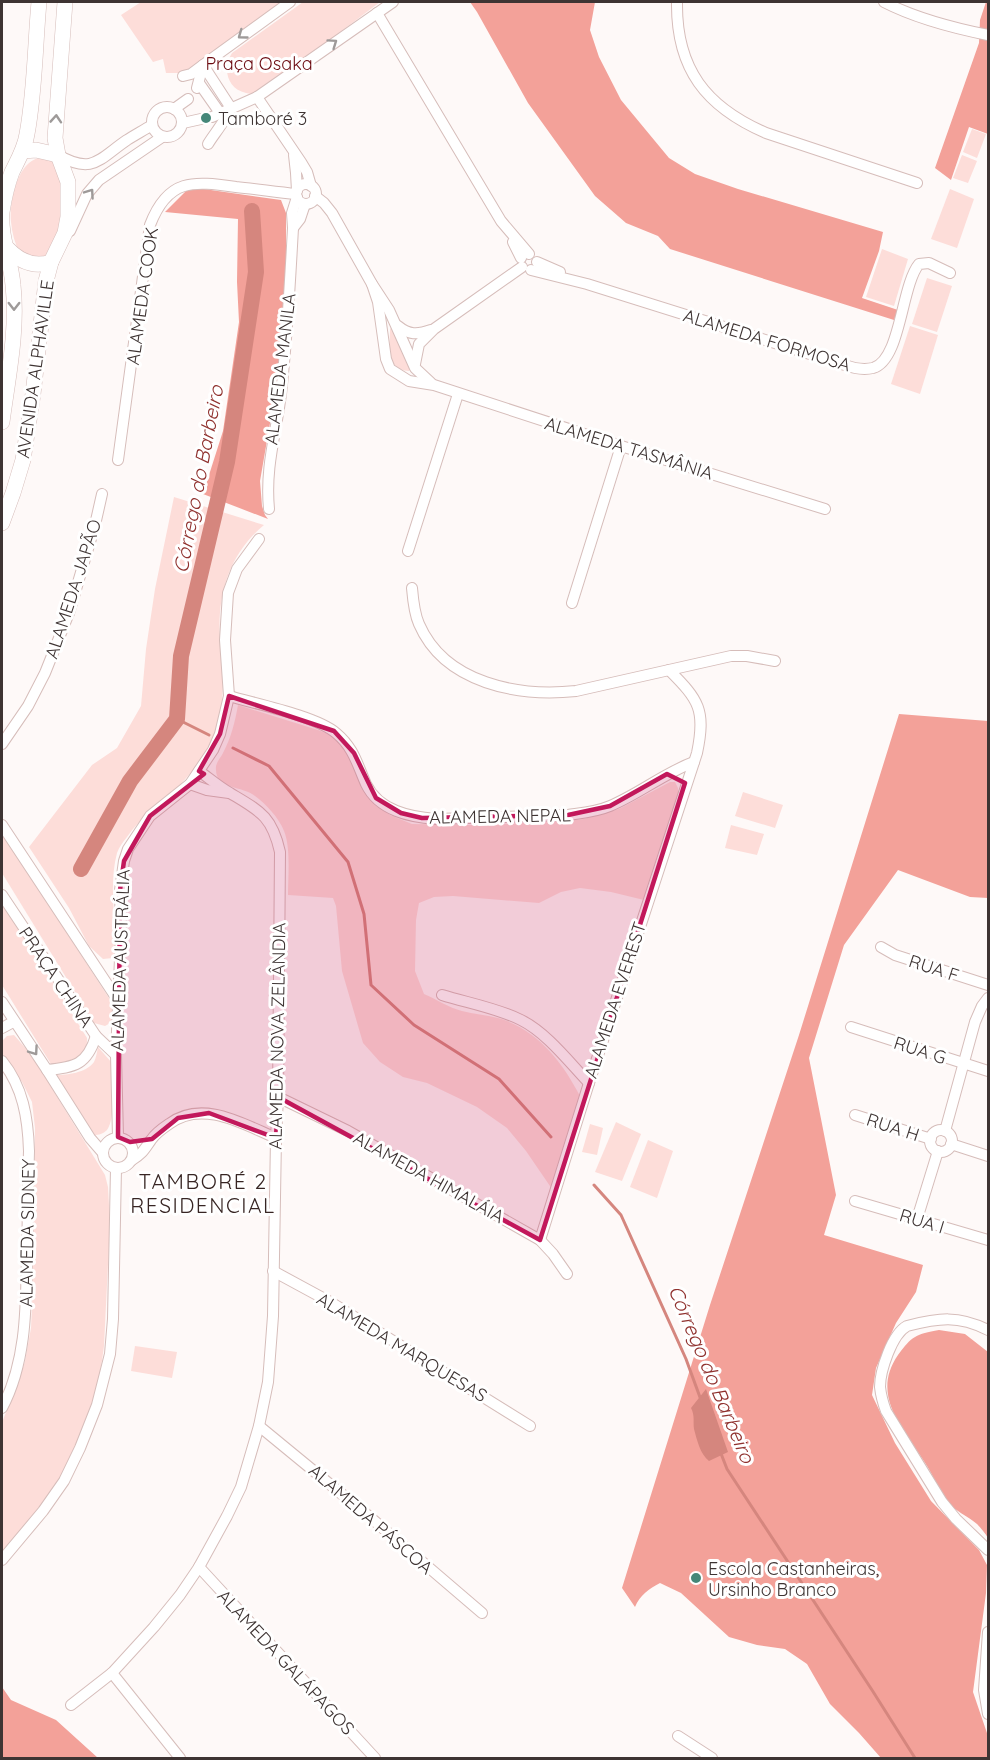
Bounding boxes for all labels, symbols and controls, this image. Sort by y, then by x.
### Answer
one-way arrow [238,28,249,39]
one-way arrow [327,39,338,50]
park label: Praça Osaka [205,52,313,75]
place label: Tamboré 3 [218,107,307,130]
marker: Tamboré 3 [199,111,213,125]
one-way arrow [50,114,63,123]
one-way arrow [83,188,94,199]
street label: ALAMEDA COOK [121,226,163,366]
street label: AVENIDA ALPHAVILLE [11,278,59,460]
street label: ALAMEDA MANILA [259,291,301,446]
one-way arrow [7,301,20,310]
street label: ALAMEDA FORMOSA [681,304,854,376]
water label: Córrego do Barbeiro [168,382,229,575]
street label: ALAMEDA TASMÂNIA [542,411,716,485]
street label: ALAMEDA JAPÃO [40,516,106,662]
street label: ALAMEDA NEPAL [429,803,572,829]
street label: ALAMEDA AUSTRÁLIA [105,868,135,1051]
street label: ALAMEDA EVEREST [579,919,651,1081]
street label: PRAÇA CHINA [14,922,98,1032]
street label: ALAMEDA NOVA ZELÂNDIA [264,922,290,1150]
street label: RUA F [906,949,962,987]
street label: RUA G [891,1031,949,1069]
one-way arrow [27,1045,38,1056]
street label: RUA H [864,1108,922,1146]
street label: ALAMEDA HIMALÁIA [350,1126,509,1228]
street label: ALAMEDA SIDNEY [14,1159,40,1307]
district label: TAMBORÉ 2 RESIDENCIAL [130,1168,276,1218]
street label: RUA I [897,1203,947,1239]
water label: Córrego do Barbeiro [663,1281,761,1467]
street label: ALAMEDA MARQUESAS [313,1287,491,1407]
street label: ALAMEDA PÁSCOA [304,1459,438,1579]
place label: Escola Castanheiras, Ursinho Branco [708,1557,879,1601]
marker: Escola Castanheiras, Ursinho Branco [689,1571,703,1585]
street label: ALAMEDA GALÁPAGOS [213,1584,359,1740]

